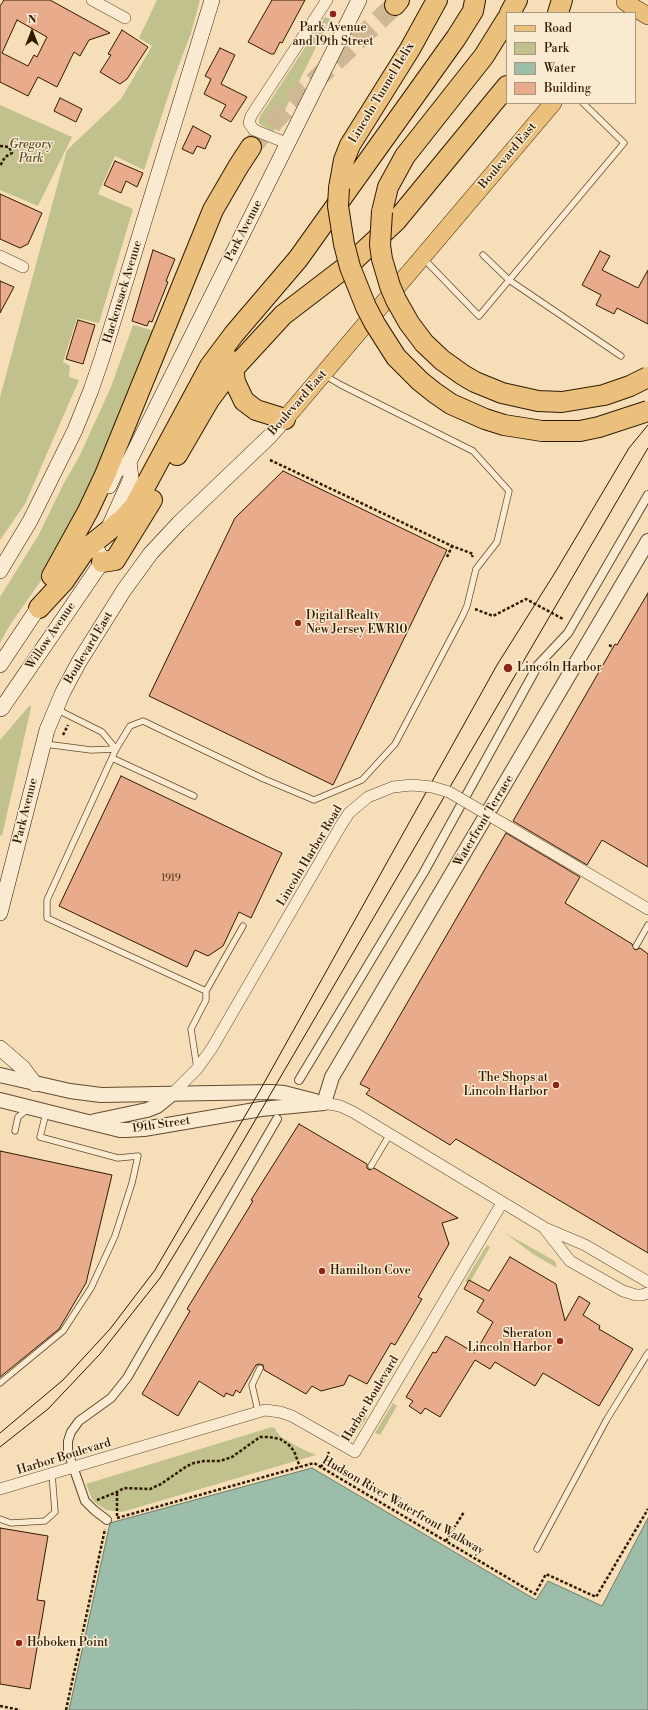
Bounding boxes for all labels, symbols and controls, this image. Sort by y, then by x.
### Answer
marker: Park Avenue and 19th Street [328,9,338,19]
north arrow [12,12,52,52]
legend [506,12,636,104]
text: N [28,13,36,27]
place label: Park Avenue and 19th Street [292,21,374,49]
text: Road [544,21,572,36]
street label: Lincoln Tunnel Helix [346,40,418,146]
text: Park [544,41,569,56]
text: Water [544,61,576,76]
text: Building [544,81,591,96]
street label: Boulevard East [476,120,540,192]
park label: Gregory Park [9,138,53,166]
street label: Park Avenue [222,198,266,264]
street label: Hackensack Avenue [101,239,145,345]
street label: Boulevard East [266,367,330,439]
street label: Willow Avenue [23,600,79,672]
street label: Boulevard East [62,609,116,687]
place label: Digital Realty New Jersey EWR10 [306,609,407,637]
marker: Digital Realty New Jersey EWR10 [293,618,303,628]
place label: Lincoln Harbor [517,661,602,675]
marker: Lincoln Harbor [502,662,514,674]
street label: Waterfront Terrace [451,773,517,869]
street label: Park Avenue [11,777,41,845]
street label: Lincoln Harbor Road [274,803,346,909]
house number: 1919 [161,873,181,885]
place label: The Shops at Lincoln Harbor [463,1071,548,1099]
marker: The Shops at Lincoln Harbor [551,1080,561,1090]
street label: 19th Street [131,1114,191,1136]
place label: Hamilton Cove [330,1264,411,1278]
marker: Hamilton Cove [317,1266,327,1276]
place label: Sheraton Lincoln Harbor [467,1327,552,1355]
marker: Sheraton Lincoln Harbor [555,1336,565,1346]
street label: Harbor Boulevard [340,1354,402,1444]
street label: Harbor Boulevard [15,1436,113,1478]
street label: Hudson River Waterfront Walkway [319,1454,487,1558]
place label: Hoboken Point [27,1636,108,1650]
marker: Hoboken Point [14,1638,24,1648]

